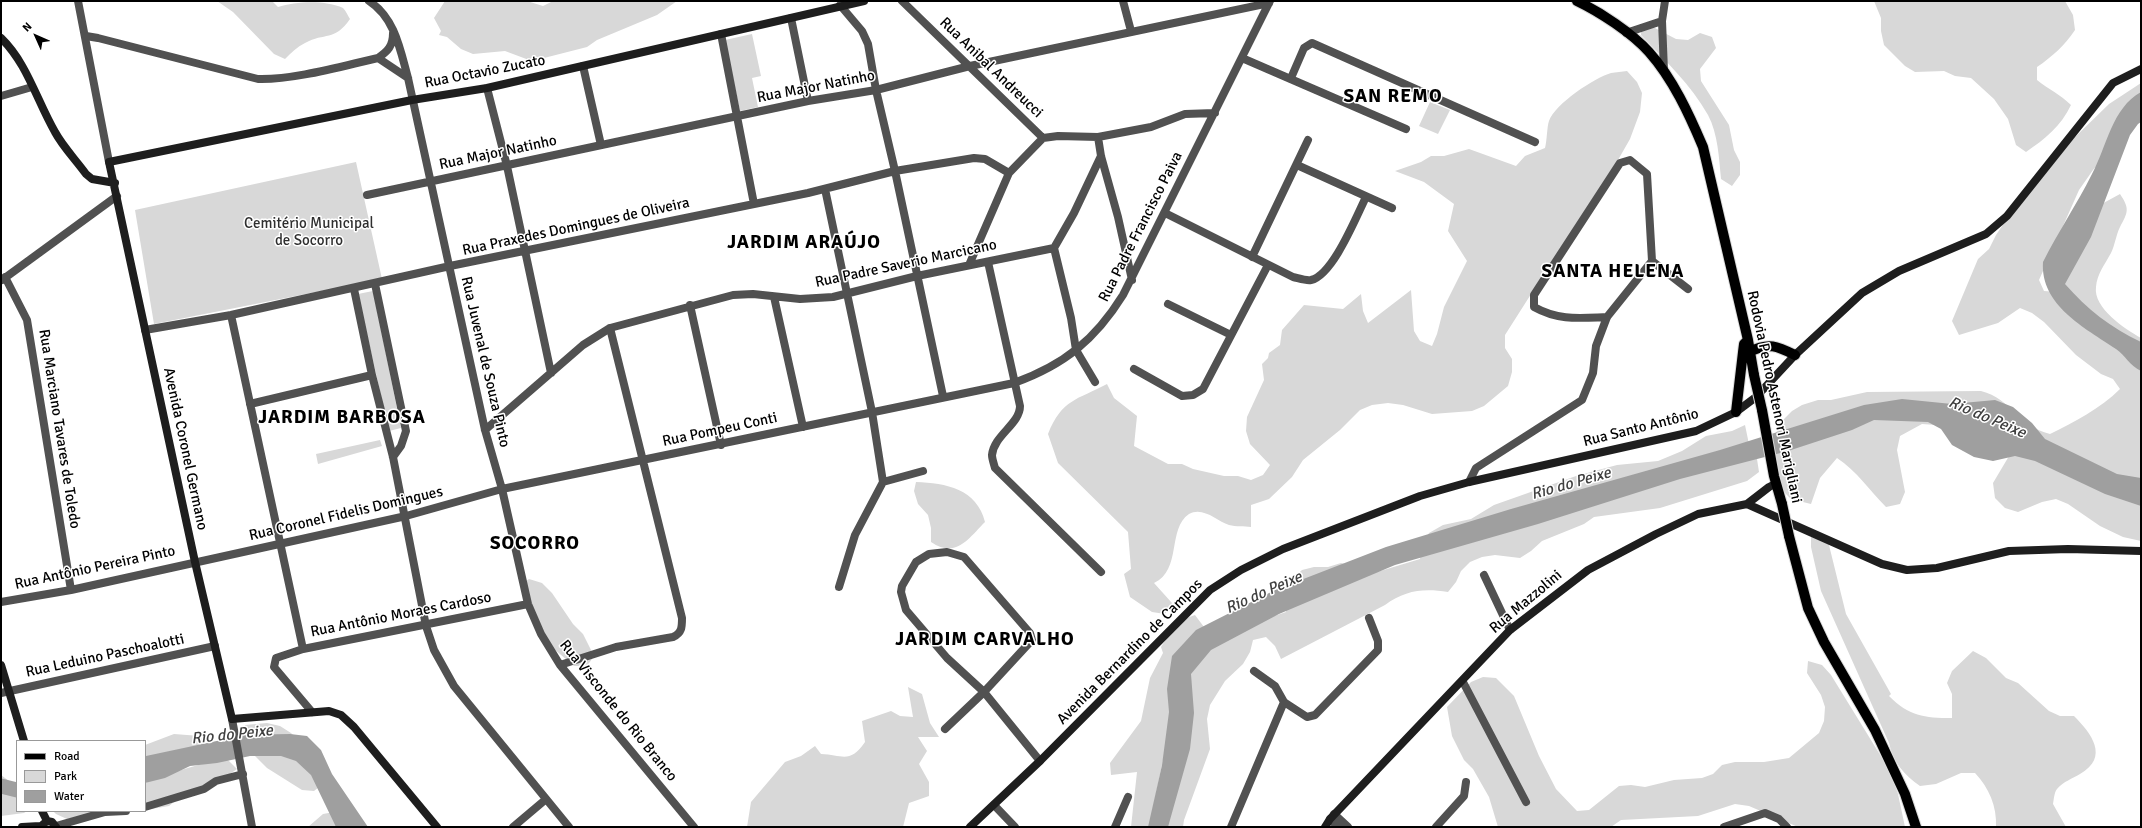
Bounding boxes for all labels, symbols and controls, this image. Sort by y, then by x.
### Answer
street label: Rua Anibal Andreucci [936,14,1046,122]
north arrow [16,16,56,56]
text: N [20,20,34,34]
street label: Rua Octavio Zucato [423,51,547,93]
street label: Rua Major Natinho [756,67,876,107]
district label: SAN REMO [1343,86,1443,108]
street label: Rua Major Natinho [438,132,558,174]
street label: Rua Padre Francisco Paiva [1095,149,1187,305]
street label: Rua Praxedes Domingues de Oliveira [461,194,691,260]
park label: Cemitério Municipal de Socorro [244,215,374,250]
district label: JARDIM ARAÚJO [727,232,881,254]
street label: Rua Padre Saverio Marcicano [814,236,998,292]
district label: SANTA HELENA [1542,261,1684,283]
street label: Rua Juvenal de Souza Pinto [457,275,513,449]
street label: Rodovia Pedro Astenori Marigliani [1743,289,1805,505]
street label: Rua Marciano Tavares de Toledo [34,328,84,530]
street label: Avenida Coronel Germano [159,366,211,532]
water label: Rio do Peixe [1945,393,2029,443]
street label: Rua Santo Antônio [1581,405,1701,451]
district label: JARDIM BARBOSA [258,407,426,429]
street label: Rua Pompeu Conti [661,409,779,451]
water label: Rio do Peixe [1529,463,1613,505]
street label: Rua Coronel Fidelis Domingues [247,483,445,545]
district label: SOCORRO [490,533,580,555]
street label: Rua Antônio Pereira Pinto [13,542,177,594]
street label: Rua Mazzolini [1486,566,1566,638]
water label: Rio do Peixe [1223,568,1305,618]
street label: Avenida Bernardino de Campos [1054,576,1206,728]
street label: Rua Antônio Moraes Cardoso [309,589,493,641]
district label: JARDIM CARVALHO [895,629,1075,651]
street label: Rua Leduino Paschoalotti [24,630,186,682]
street label: Rua Visconde do Rio Branco [555,637,681,785]
water label: Rio do Peixe [190,721,274,749]
legend [16,740,146,812]
text: Road [54,749,80,764]
text: Park [54,769,77,784]
text: Water [54,789,84,804]

